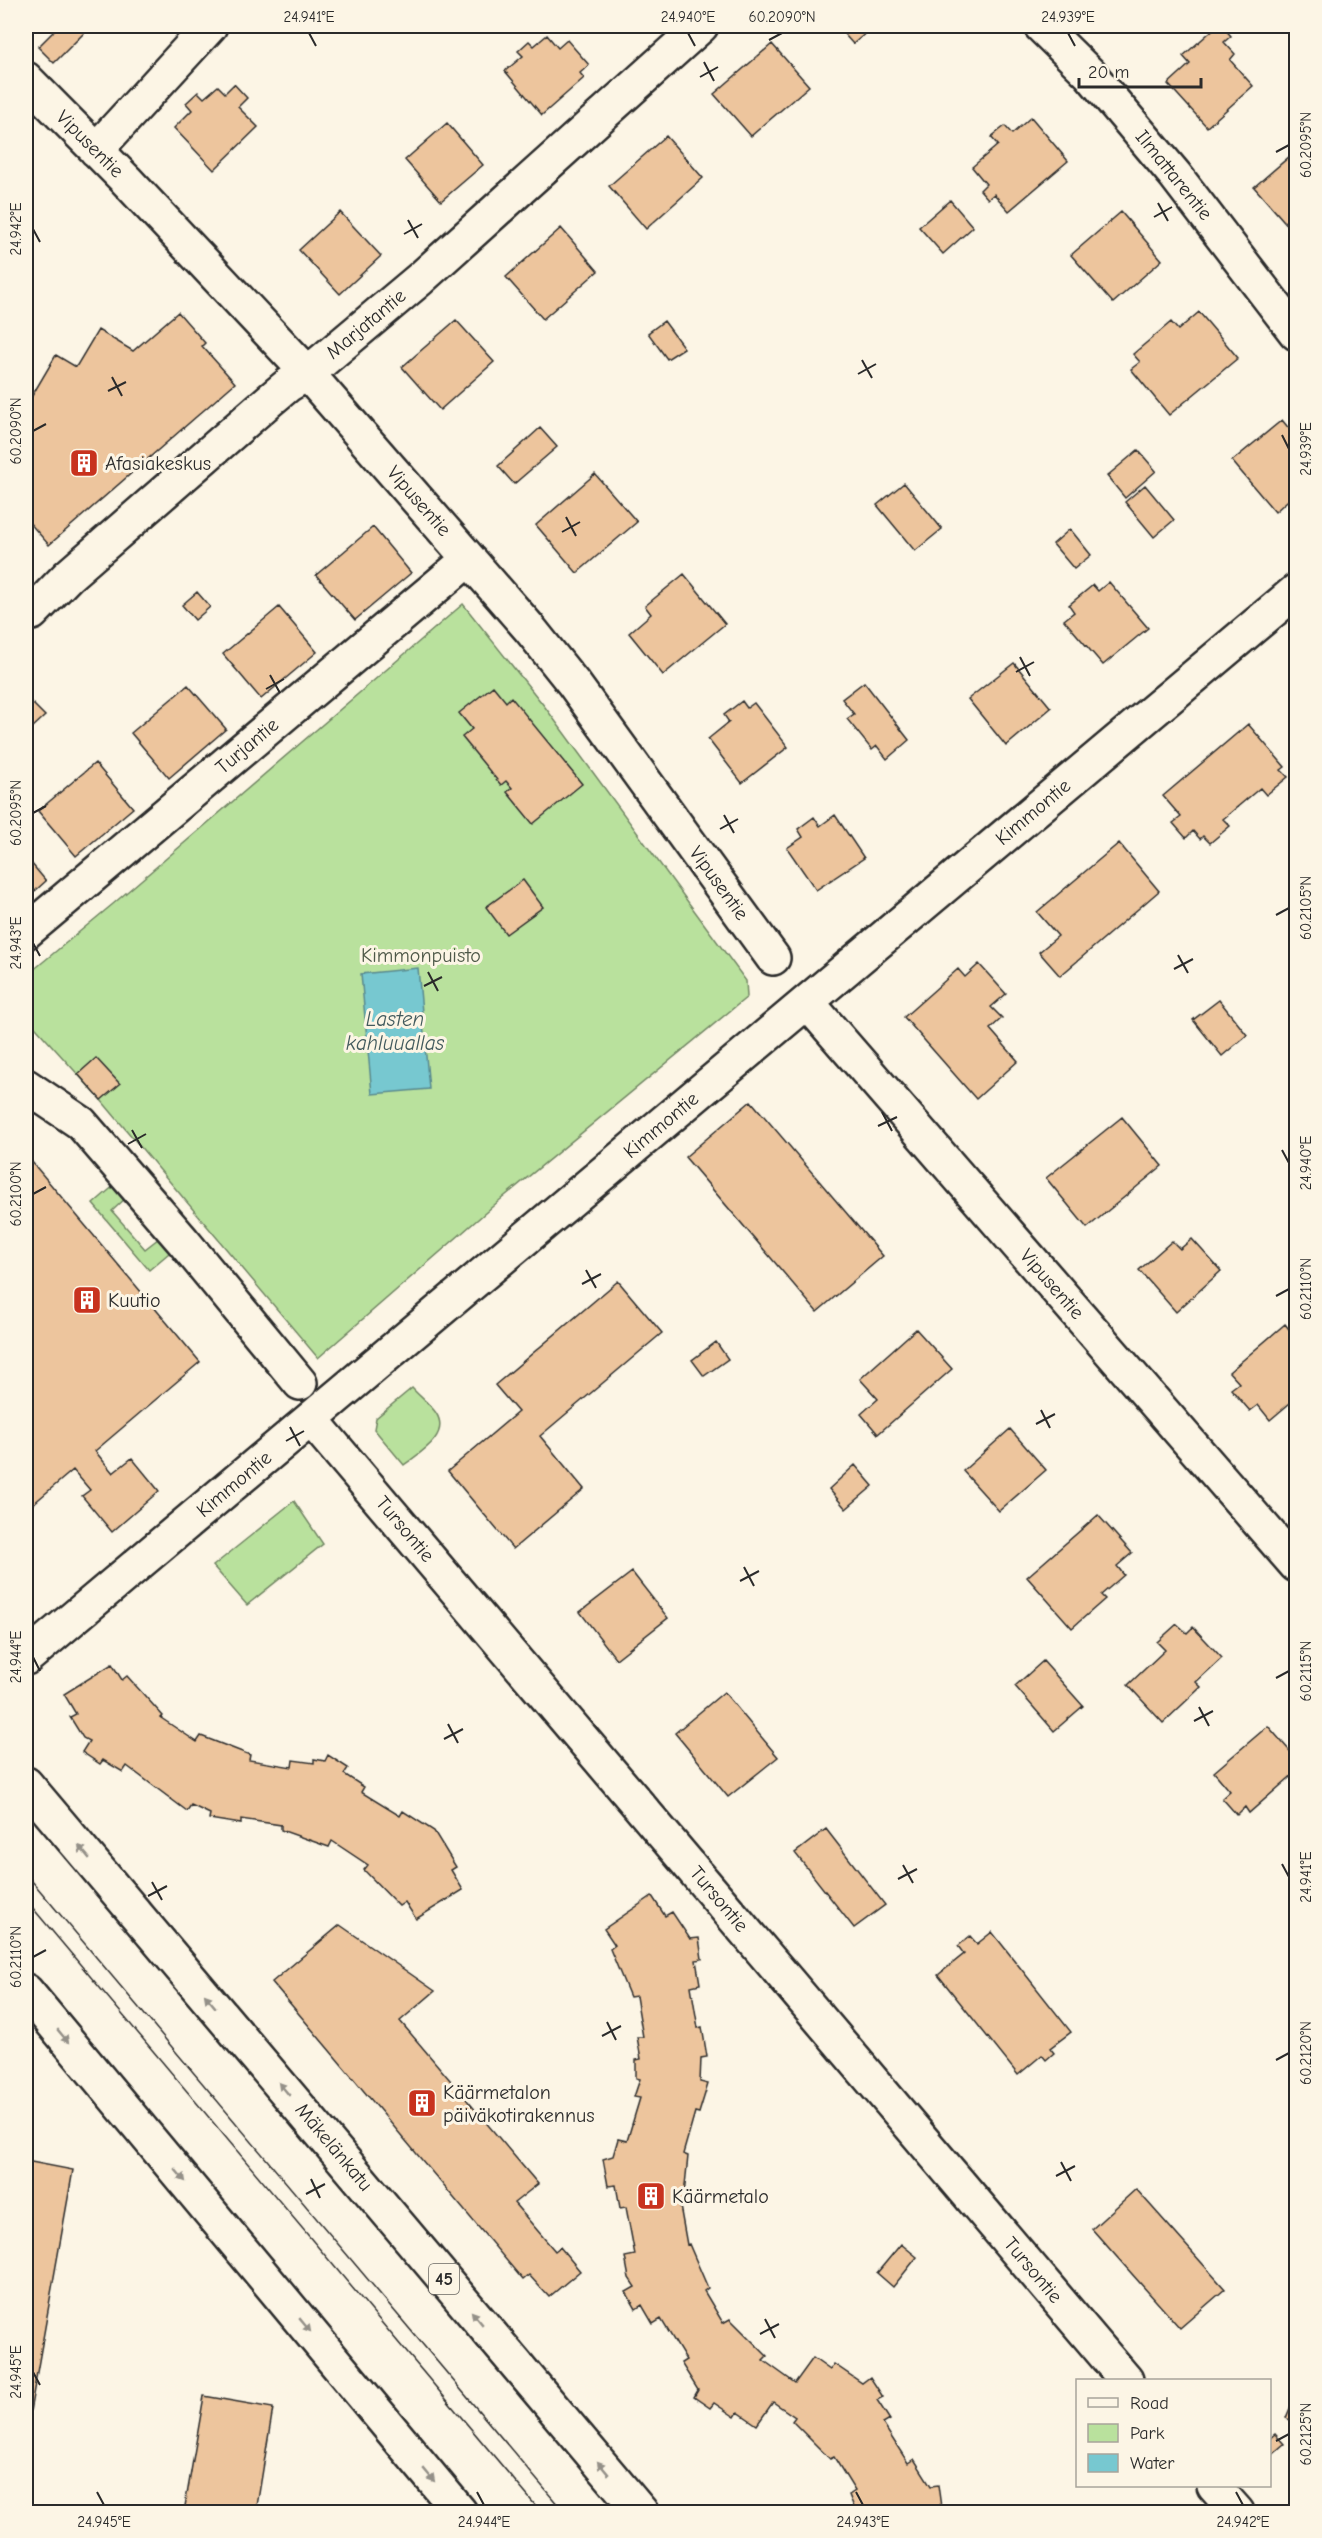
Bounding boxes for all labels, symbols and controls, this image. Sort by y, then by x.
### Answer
text: 24.941°E [283,8,335,26]
text: 24.940°E [661,8,715,26]
text: 60.2090°N [748,8,816,26]
text: 24.939°E [1041,8,1095,26]
scale bar [1079,51,1200,89]
text: 20 m [1088,62,1129,83]
street label: Vipusentie [52,106,128,182]
text: 60.2095°N [1297,112,1315,178]
street label: Ilmattarentie [1131,125,1217,225]
text: 24.942°E [7,202,25,256]
street label: Marjatantie [322,284,410,364]
text: 60.2090°N [7,397,25,465]
text: 24.939°E [1297,422,1315,476]
building icon: Afasiakeskus [68,447,100,479]
place label: Afasiakeskus [105,452,211,475]
street label: Vipusentie [382,461,456,541]
street label: Turjantie [211,713,283,779]
street label: Kimmontie [991,774,1075,850]
text: 60.2095°N [7,780,25,846]
street label: Vipusentie [684,842,754,924]
text: 60.2105°N [1297,876,1315,940]
text: 24.943°E [7,917,25,969]
park label: Kimmonpuisto [361,944,481,967]
water label: Lasten kahluuallas [346,1007,444,1055]
street label: Kimmontie [619,1087,703,1163]
text: 24.940°E [1297,1136,1315,1190]
text: 60.2100°N [7,1161,25,1227]
street label: Vipusentie [1015,1244,1089,1324]
text: 60.2110°N [1297,1258,1315,1320]
building icon: Kuutio [71,1284,103,1316]
place label: Kuutio [108,1289,160,1312]
street label: Kimmontie [192,1446,276,1522]
street label: Tursontie [371,1491,439,1567]
text: 24.944°E [7,1631,25,1683]
text: 60.2115°N [1297,1641,1315,1702]
one-way arrow [77,1844,90,1860]
text: 24.941°E [1297,1851,1315,1903]
street label: Tursontie [685,1861,753,1937]
text: 60.2110°N [7,1926,25,1988]
one-way arrow [204,1994,217,2009]
text: 60.2120°N [1297,2021,1315,2085]
one-way arrow [56,2028,69,2043]
one-way arrow [278,2081,291,2097]
place label: Käärmetalon päiväkotirakennus [443,2081,595,2127]
building icon: Käärmetalon päiväkotirakennus [406,2087,438,2119]
street label: Mäkelänkatu [291,2098,377,2196]
one-way arrow [173,2167,186,2182]
building icon: Käärmetalo [635,2180,667,2212]
place label: Käärmetalo [672,2185,769,2208]
street label: Tursontie [999,2232,1067,2308]
road number: 45 [429,2264,459,2294]
one-way arrow [471,2310,484,2326]
one-way arrow [298,2317,311,2333]
text: 24.945°E [7,2345,25,2399]
legend [1076,2379,1271,2487]
text: Road [1130,2393,1169,2414]
text: 60.2125°N [1297,2403,1315,2465]
text: Park [1130,2423,1165,2444]
text: Water [1130,2453,1175,2474]
one-way arrow [597,2461,610,2476]
one-way arrow [422,2467,435,2482]
text: 24.945°E [77,2513,131,2531]
text: 24.944°E [458,2513,510,2531]
text: 24.943°E [837,2513,889,2531]
text: 24.942°E [1216,2513,1270,2531]

